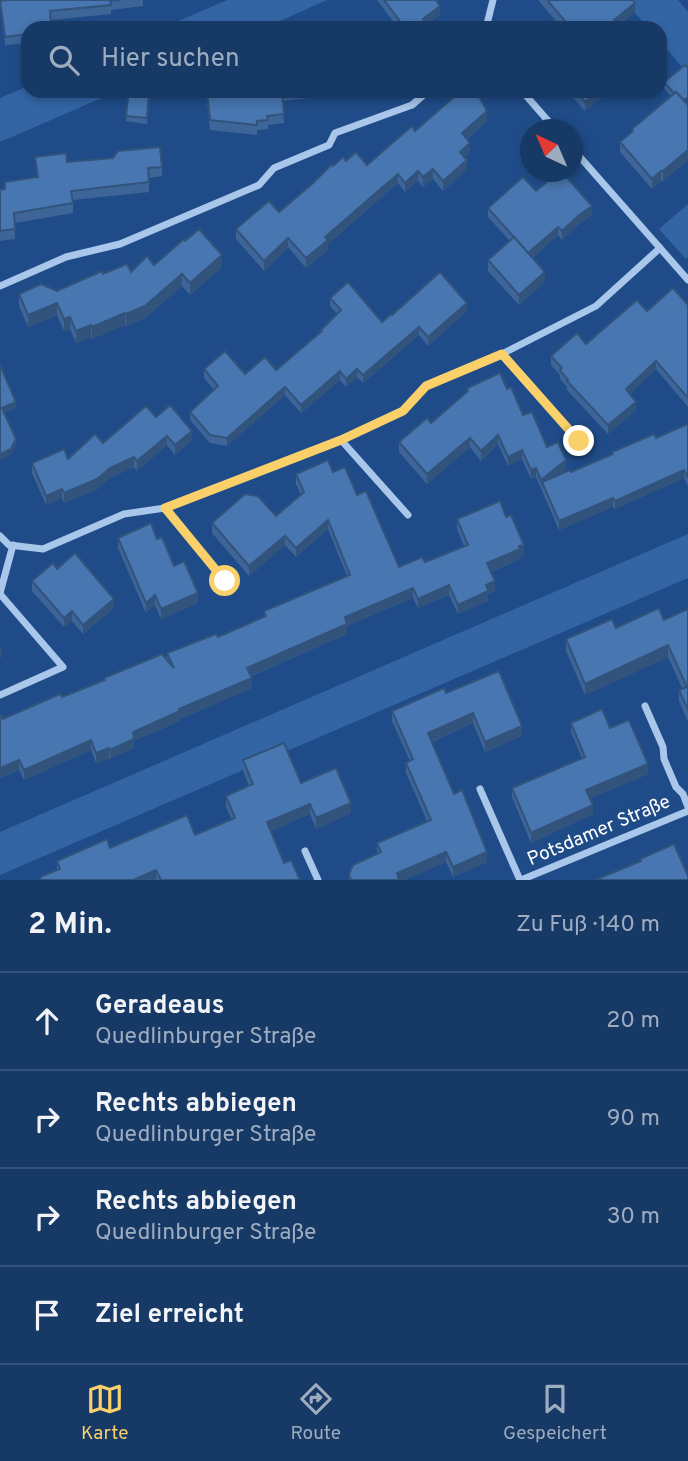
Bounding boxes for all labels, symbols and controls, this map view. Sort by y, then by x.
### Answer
search box [21,21,667,98]
icon: search [45,41,83,79]
text: Hier suchen [101,43,240,76]
north arrow [520,119,583,182]
route end [563,425,594,456]
route start [209,565,240,596]
street label: Potsdamer Straße [524,790,674,872]
text: 2 Min. [28,907,112,944]
text: Zu Fuß · 140 m [516,911,660,940]
text: Geradeaus [95,990,224,1023]
icon: ahead [28,1002,66,1040]
text: 20 m [606,1007,660,1036]
text: Quedlinburger Straße [95,1023,316,1052]
text: Rechts abbiegen [95,1088,297,1121]
icon: right [28,1100,66,1138]
text: 90 m [607,1105,660,1134]
text: Quedlinburger Straße [95,1121,316,1150]
text: Rechts abbiegen [95,1186,297,1219]
icon: right [28,1198,66,1236]
text: 30 m [607,1203,660,1232]
text: Quedlinburger Straße [95,1219,316,1248]
icon: arrive [28,1296,66,1334]
text: Ziel erreicht [95,1299,244,1332]
tab: Karte [81,1380,128,1446]
tab: Route [290,1380,341,1446]
tab: Gespeichert [503,1380,607,1446]

